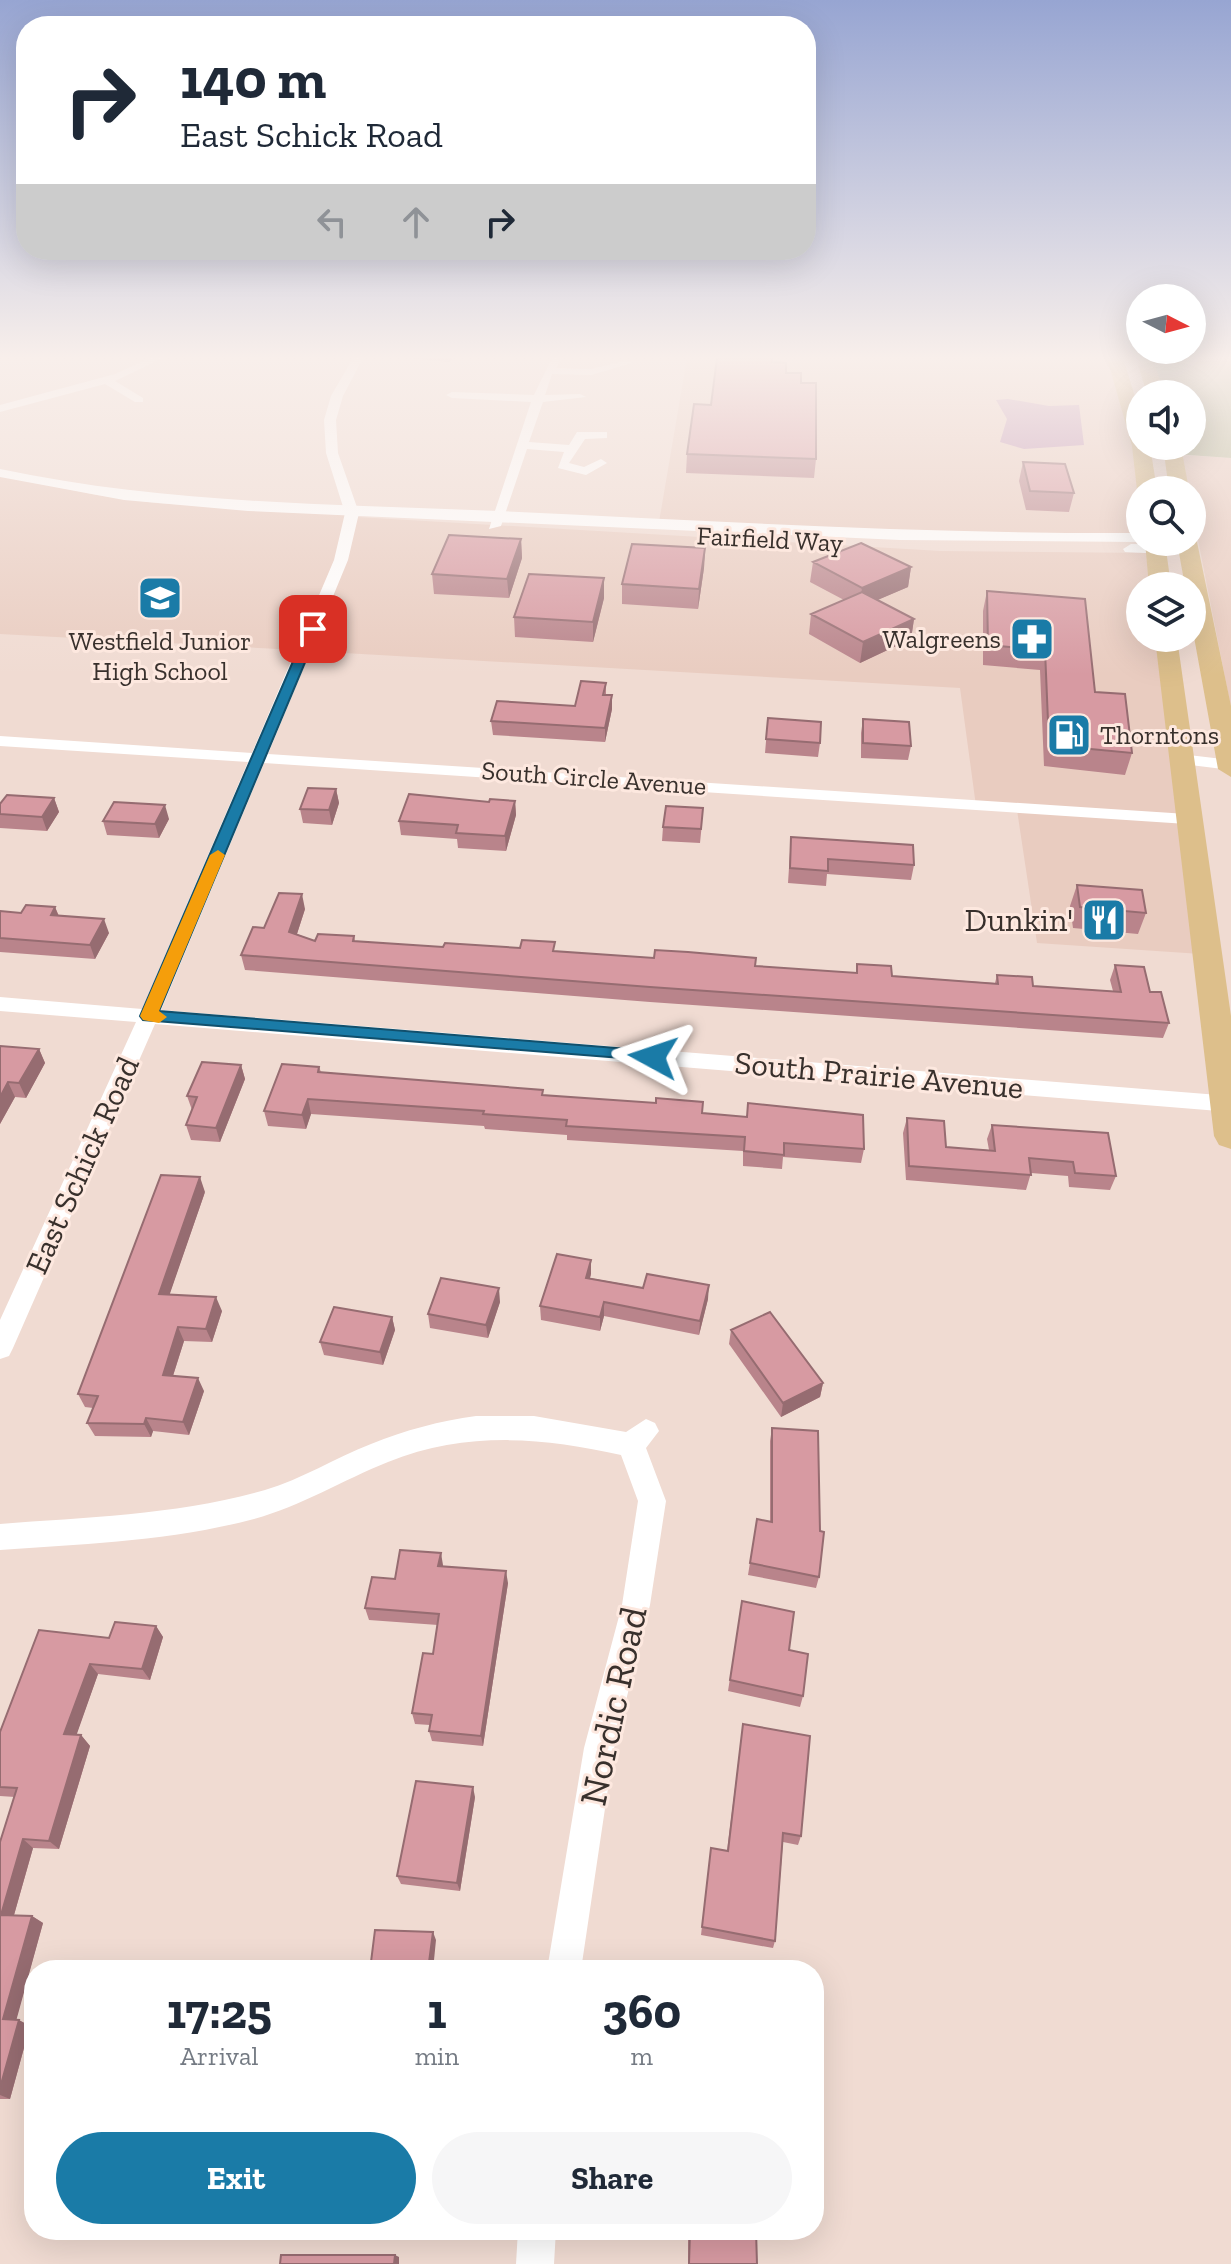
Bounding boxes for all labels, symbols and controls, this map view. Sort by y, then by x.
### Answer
text: 140 m [180,45,326,112]
icon: right [48,48,152,152]
text: East Schick Road [180,113,443,156]
icon: left [310,200,354,244]
icon: ahead [394,200,438,244]
icon: right [478,200,522,244]
north arrow [1126,284,1206,364]
map controls [1126,284,1206,652]
button: sound [1126,380,1206,460]
button: search [1126,476,1206,556]
street label: Fairfield Way [696,519,845,559]
button: layers [1126,572,1206,652]
school or university icon: Westfield Junior High School [136,574,184,622]
pin [279,595,347,663]
icon: arrive [291,607,335,651]
pharmacy icon: Walgreens [1008,615,1056,663]
place label: Walgreens [882,623,1001,655]
place label: Westfield Junior High School [69,625,251,687]
fuel station icon: Thorntons [1045,711,1093,759]
place label: Thorntons [1100,719,1219,751]
street label: South Circle Avenue [481,754,707,802]
restaurant icon: Dunkin' [1080,896,1128,944]
place label: Dunkin' [965,901,1073,939]
position arrow [611,1015,695,1099]
street label: South Prairie Avenue [733,1043,1025,1107]
street label: East Schick Road [17,1050,147,1279]
street label: Nordic Road [569,1602,657,1810]
text: 17:25 [167,1983,272,2040]
text: 1 [427,1983,447,2040]
text: 360 [602,1983,681,2040]
text: Arrival [180,2040,259,2072]
text: min [415,2040,459,2072]
text: m [630,2040,653,2072]
button: Exit [56,2132,416,2224]
button: Share [432,2132,792,2224]

